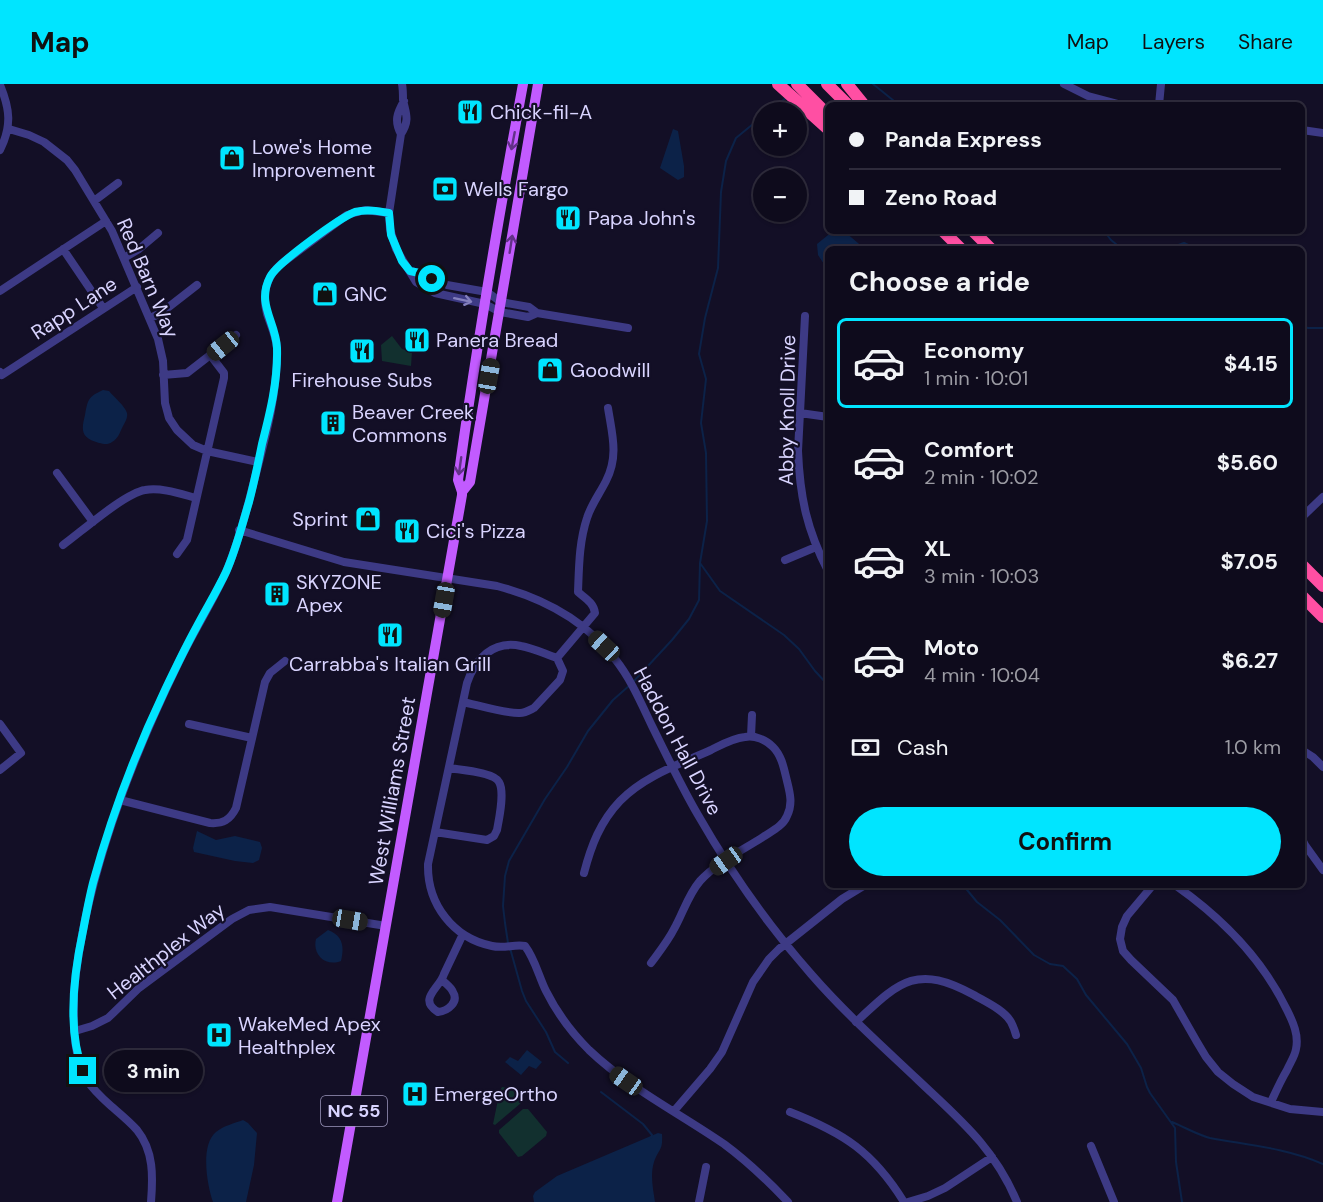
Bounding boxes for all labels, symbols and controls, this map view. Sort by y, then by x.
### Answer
text: Map [30,24,90,61]
text: Map [1067,28,1109,56]
text: Layers [1142,28,1205,56]
text: Share [1238,28,1293,56]
restaurant icon: Chick-fil-A [455,97,485,127]
place label: Chick-fil-A [490,99,592,125]
map controls [753,102,807,222]
button: + [753,102,807,156]
text: Panda Express [885,125,1042,154]
one-way arrow [507,131,518,151]
place label: Lowe's Home Improvement [252,134,375,183]
shop icon: Lowe's Home Improvement [217,143,247,173]
button: − [753,168,807,222]
bank icon: Wells Fargo [430,174,460,204]
place label: Wells Fargo [464,176,569,202]
text: Zeno Road [885,183,997,212]
restaurant icon: Papa John's [553,203,583,233]
place label: Papa John's [588,205,696,231]
street label: Red Barn Way [111,214,185,342]
one-way arrow [505,235,516,255]
text: Choose a ride [849,264,1030,299]
route start [418,265,445,292]
street label: Rapp Lane [26,271,122,345]
shop icon: GNC [310,279,340,309]
place label: GNC [344,281,387,307]
one-way arrow [453,295,473,306]
restaurant icon: Panera Bread [402,325,432,355]
place label: Panera Bread [436,327,558,353]
car [203,328,243,364]
street label: Abby Knoll Drive [773,334,801,486]
restaurant icon: Firehouse Subs [347,336,377,366]
icon: car [852,336,906,390]
text: Economy [924,336,1024,365]
text: $4.15 [1224,349,1278,378]
shop icon: Goodwill [535,355,565,385]
car [477,357,501,395]
place label: Goodwill [570,357,650,383]
text: 1 min · 10:01 [924,365,1028,391]
place label: Firehouse Subs [291,367,433,393]
place label: Beaver Creek Commons [352,399,474,448]
building icon: Beaver Creek Commons [318,408,348,438]
icon: car [852,435,906,489]
text: Comfort [924,435,1014,464]
text: $5.60 [1217,448,1278,477]
one-way arrow [454,455,465,475]
text: 2 min · 10:02 [924,464,1039,490]
shop icon: Sprint [353,504,383,534]
place label: Sprint [292,506,348,532]
restaurant icon: Cici's Pizza [392,516,422,546]
place label: Cici's Pizza [426,518,526,544]
icon: car [852,534,906,588]
text: XL [924,534,951,563]
text: $7.05 [1220,547,1278,576]
text: 3 min · 10:03 [924,563,1039,589]
place label: SKYZONE Apex [296,569,382,618]
building icon: SKYZONE Apex [262,579,292,609]
car [432,581,456,619]
restaurant icon: Carrabba's Italian Grill [375,620,405,650]
car [585,627,623,665]
icon: car [852,633,906,687]
text: Moto [924,633,979,662]
text: $6.27 [1222,646,1278,675]
place label: Carrabba's Italian Grill [289,651,491,677]
street label: Haddon Hall Drive [628,662,728,820]
text: 4 min · 10:04 [924,662,1040,688]
street label: West Williams Street [363,695,421,887]
icon: cash [849,731,882,764]
text: Cash [897,733,948,762]
text: 1.0 km [1225,734,1281,760]
button: Confirm [849,807,1281,876]
car [706,843,746,879]
street label: Healthplex Way [102,897,230,1005]
car [331,908,369,932]
place label: WakeMed Apex Healthplex [238,1011,381,1060]
hospital icon: WakeMed Apex Healthplex [204,1020,234,1050]
callout: 3 min [104,1050,203,1092]
route end [69,1057,96,1084]
text: 3 min [127,1058,180,1084]
car [606,1063,646,1099]
hospital icon: EmergeOrtho [400,1079,430,1109]
place label: EmergeOrtho [434,1081,558,1107]
road number: NC 55 [321,1096,387,1126]

